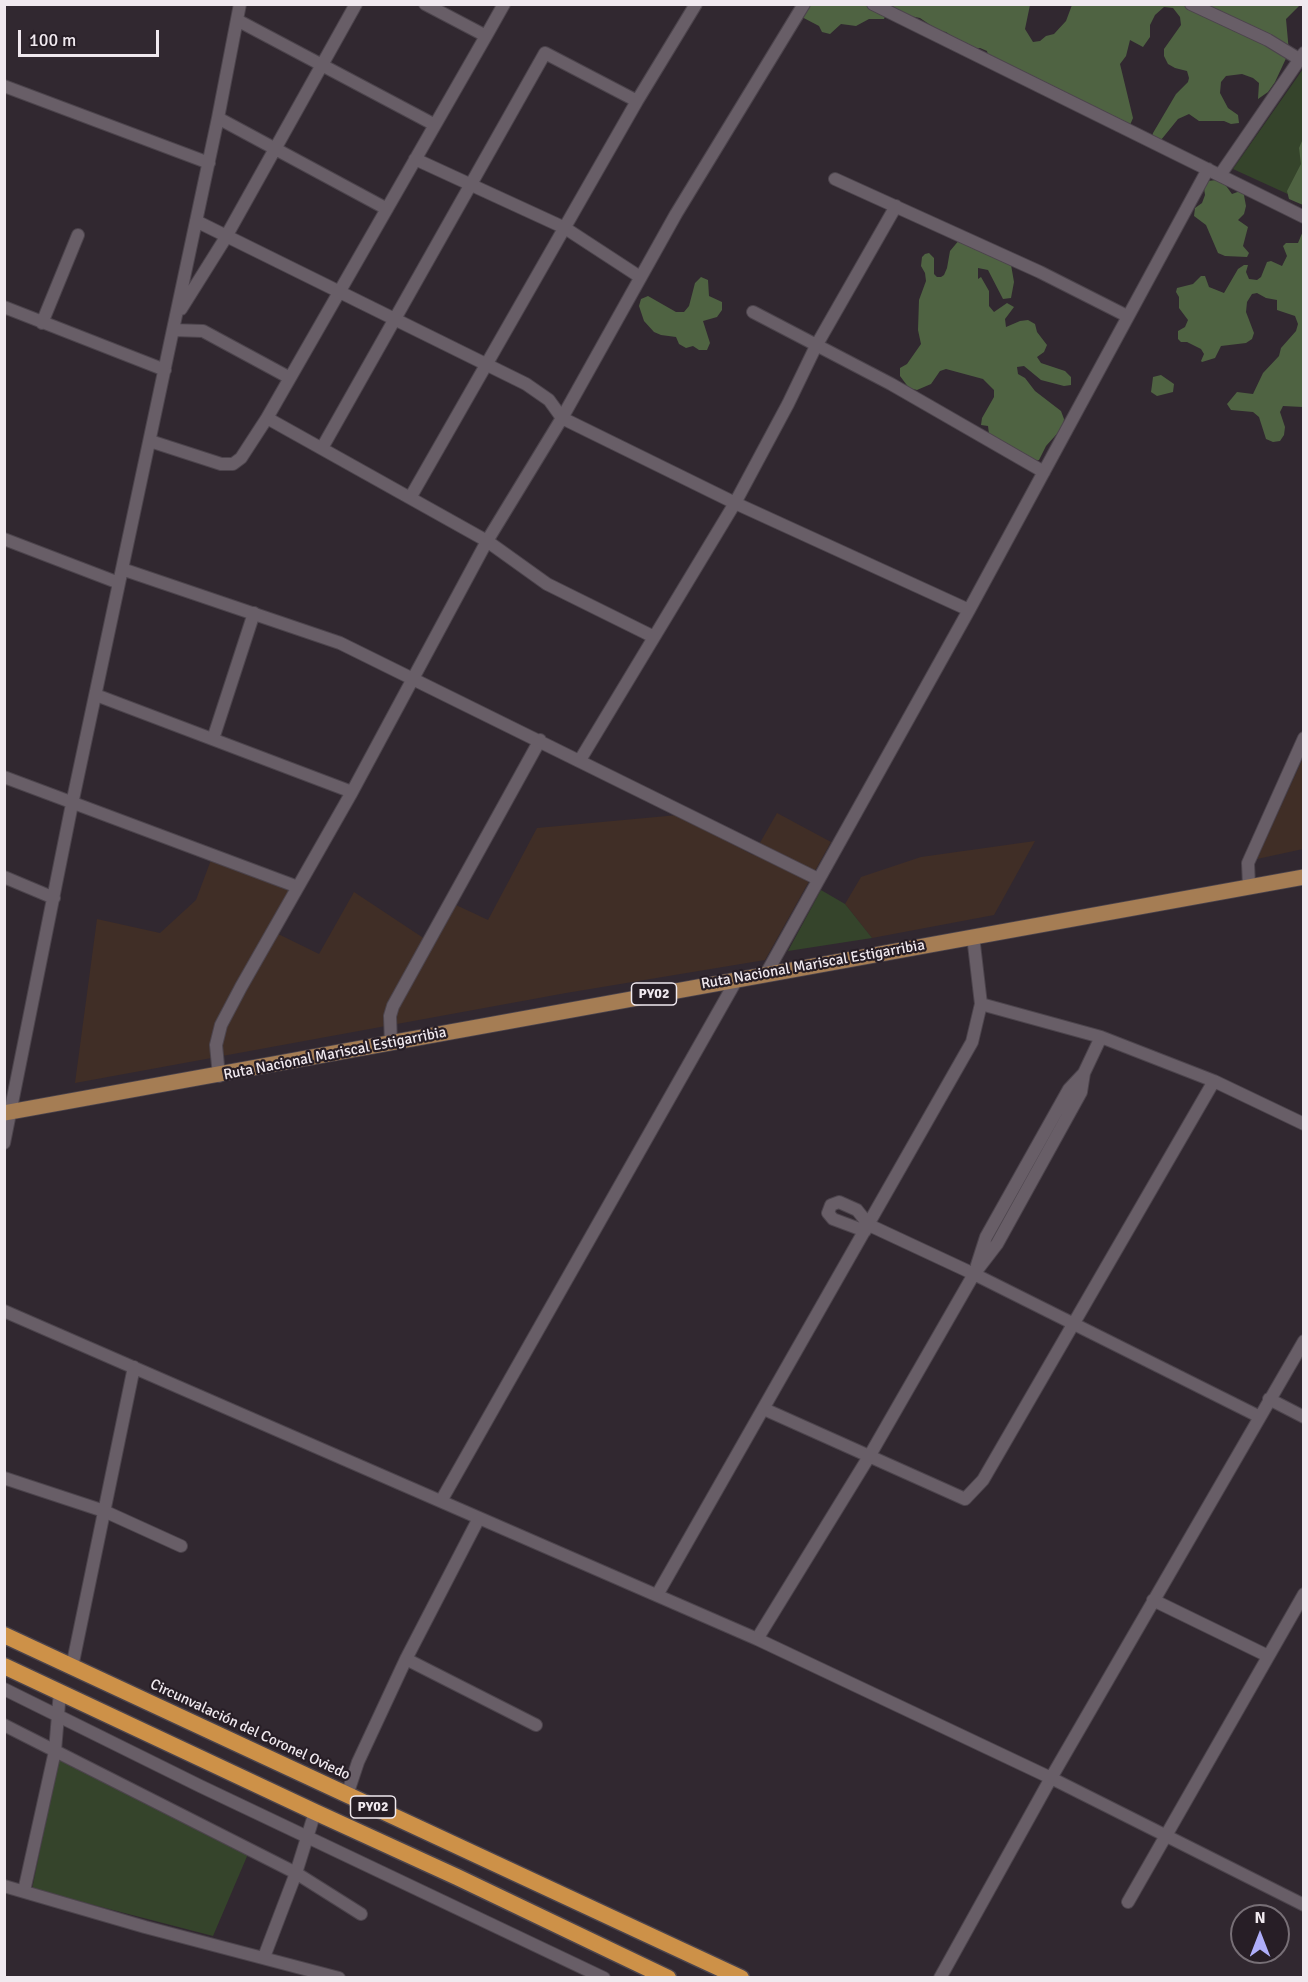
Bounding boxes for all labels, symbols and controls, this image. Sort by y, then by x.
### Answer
scale bar [21,18,162,56]
text: 100 m [29,29,76,51]
street label: Ruta Nacional Mariscal Estigarribia [700,936,926,994]
road number: PY02 [632,983,676,1005]
street label: Ruta Nacional Mariscal Estigarribia [222,1024,448,1084]
street label: Circunvalación del Coronel Oviedo [147,1676,353,1784]
road number: PY02 [350,1796,395,1818]
north arrow [1230,1904,1290,1964]
text: N [1254,1908,1266,1928]

